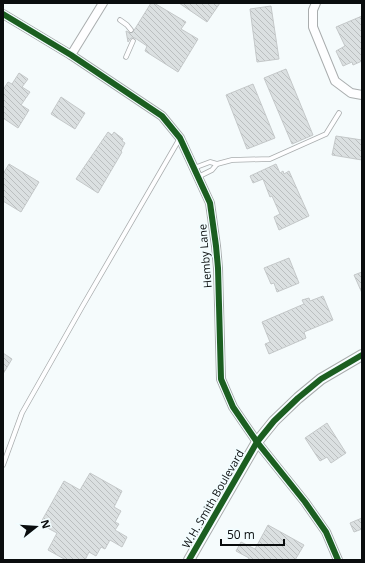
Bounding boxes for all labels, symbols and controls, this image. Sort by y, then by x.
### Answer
street label: Hemby Lane [194,223,215,289]
street label: W.H. Smith Boulevard [178,447,247,551]
north arrow [16,507,56,547]
text: N [38,517,55,530]
scale bar [221,521,284,547]
text: 50 m [227,526,255,543]

